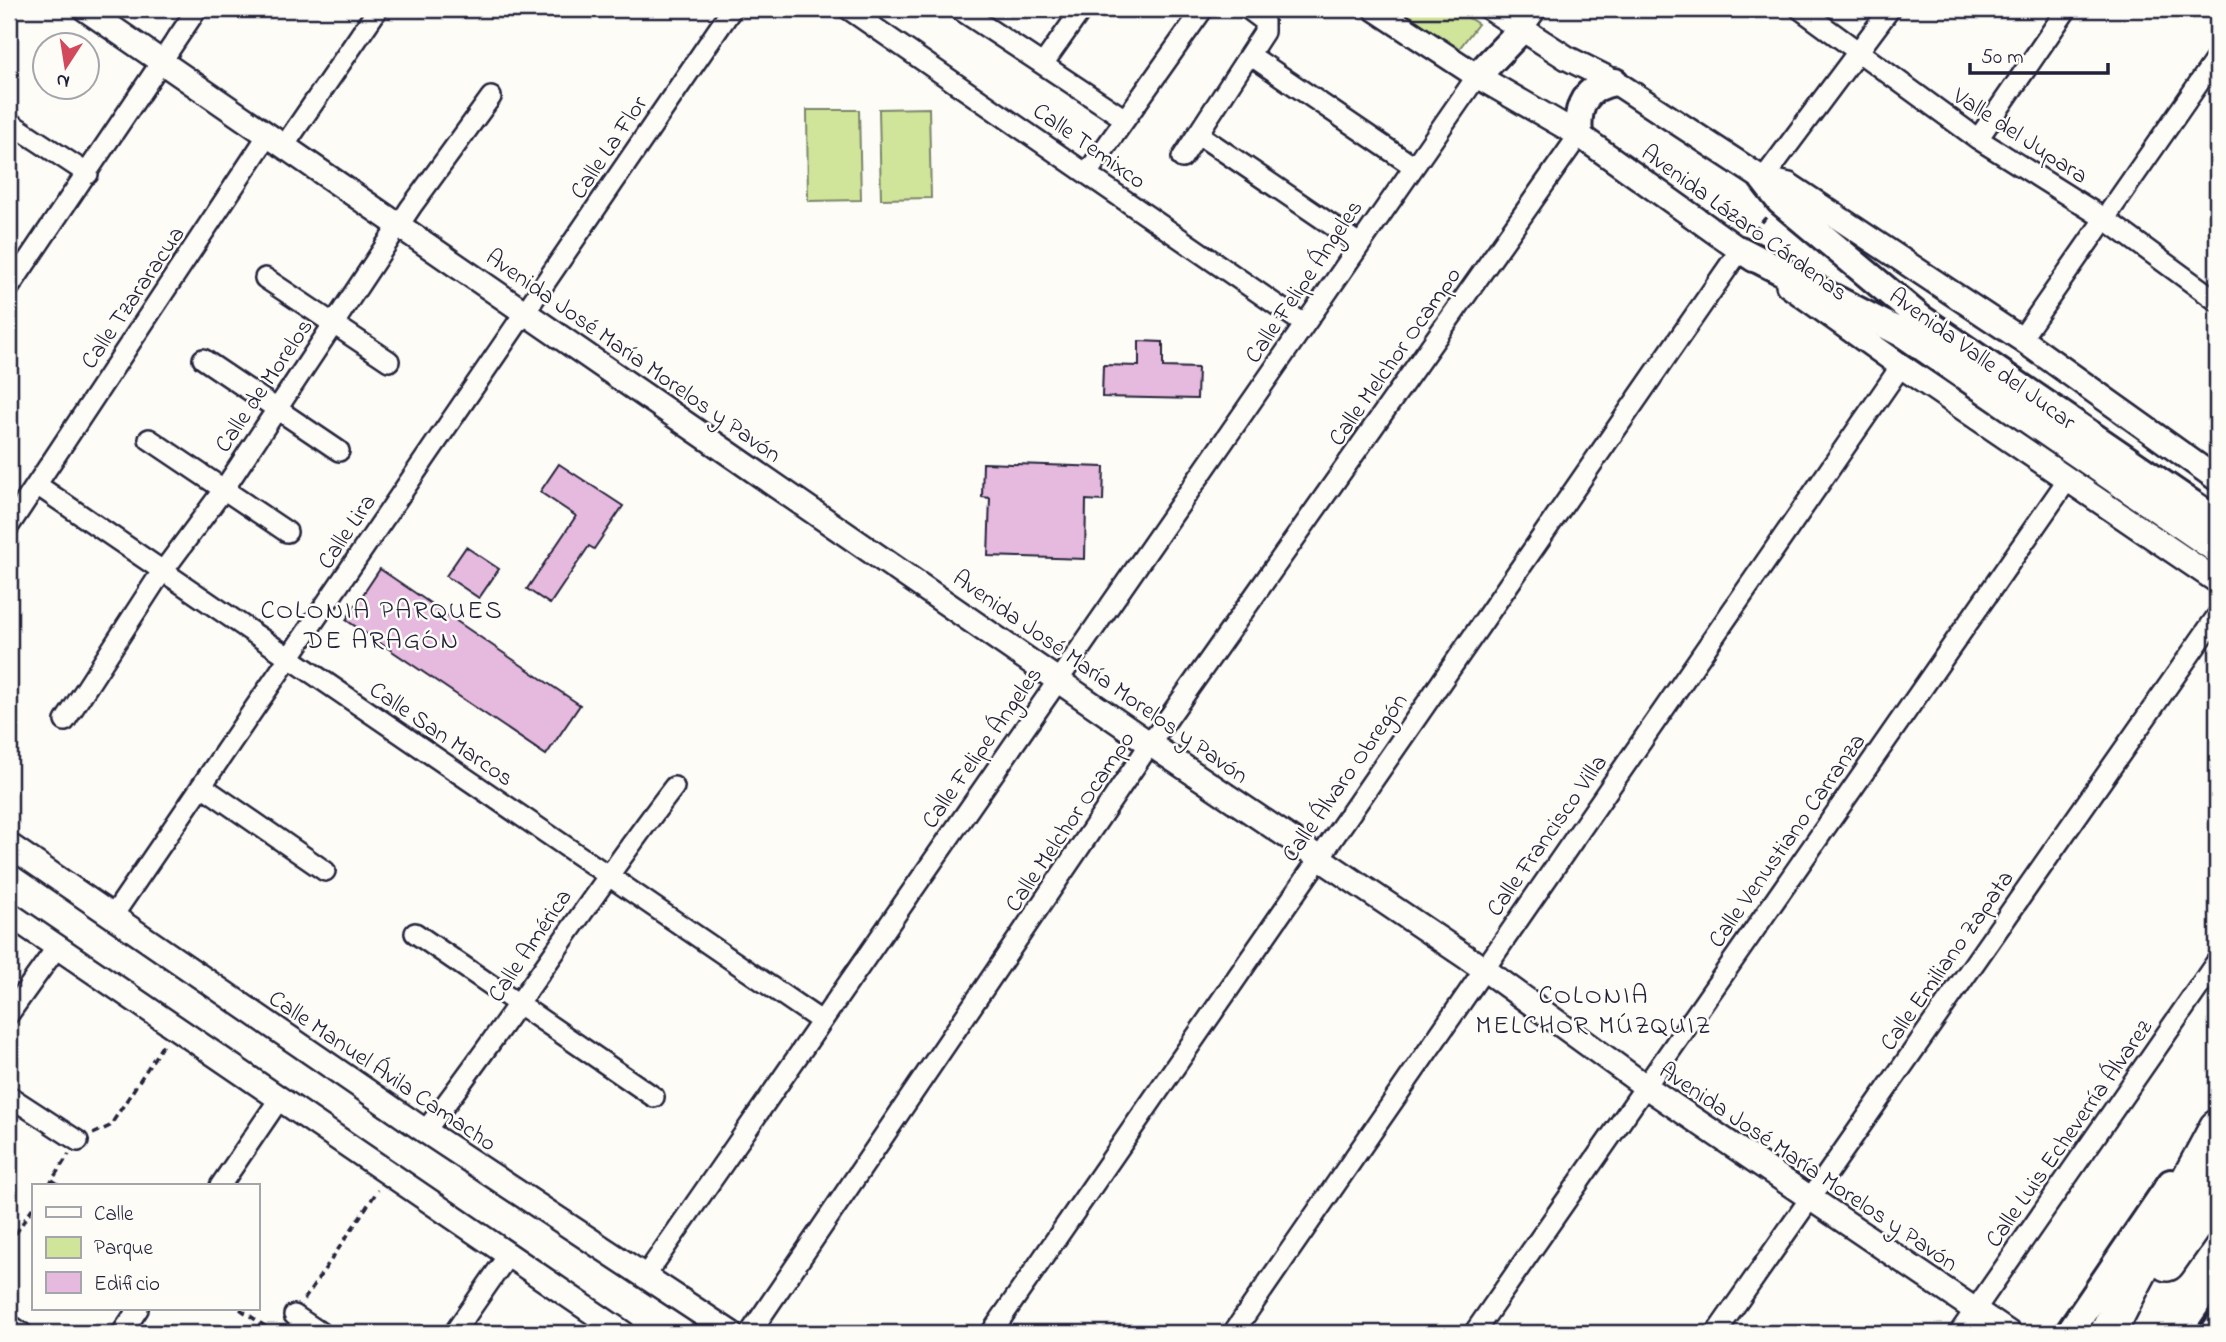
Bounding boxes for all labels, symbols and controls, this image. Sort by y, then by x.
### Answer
north arrow [32,32,102,102]
scale bar [1970,32,2109,76]
text: 50 m [1981,43,2024,73]
text: N [54,66,72,95]
street label: Valle del Jupara [1944,80,2094,194]
street label: Calle La Flor [562,89,658,207]
street label: Calle Temixco [1025,95,1152,199]
street label: Avenida Lázaro Cárdenas [1633,137,1854,311]
street label: Calle Felipe Ángeles [1237,194,1373,371]
street label: Calle Tzararacua [73,220,195,377]
street label: Avenida José María Morelos y Pavón [477,241,788,474]
street label: Calle Melchor Ocampo [1321,261,1471,454]
street label: Avenida Valle del Jucar [1881,280,2083,440]
street label: Calle de Morelos [207,312,323,461]
street label: Calle Lira [310,488,386,577]
street label: Avenida José María Morelos y Pavón [944,562,1255,795]
district label: COLONIA PARQUES DE ARAGÓN [260,593,504,661]
street label: Calle Felipe Ángeles [914,660,1052,837]
street label: Calle San Marcos [361,674,520,796]
street label: Calle Álvaro Obregón [1274,687,1418,870]
street label: Calle Melchor Ocampo [997,725,1145,920]
street label: Calle Venustiano Carranza [1701,727,1876,956]
street label: Calle Francisco Villa [1479,748,1617,925]
street label: Calle Emiliano Zapata [1872,864,2024,1059]
street label: Calle América [480,883,582,1010]
district label: COLONIA MELCHOR MÚZQUIZ [1476,978,1712,1046]
street label: Calle Manuel Ávila Camacho [261,983,503,1162]
street label: Calle Luis Echeverría Álvarez [1978,1012,2163,1256]
street label: Avenida José María Morelos y Pavón [1651,1055,1964,1282]
legend [32,1184,259,1310]
text: Calle [94,1200,134,1230]
text: Parque [94,1234,153,1264]
text: Edificio [94,1270,160,1300]

